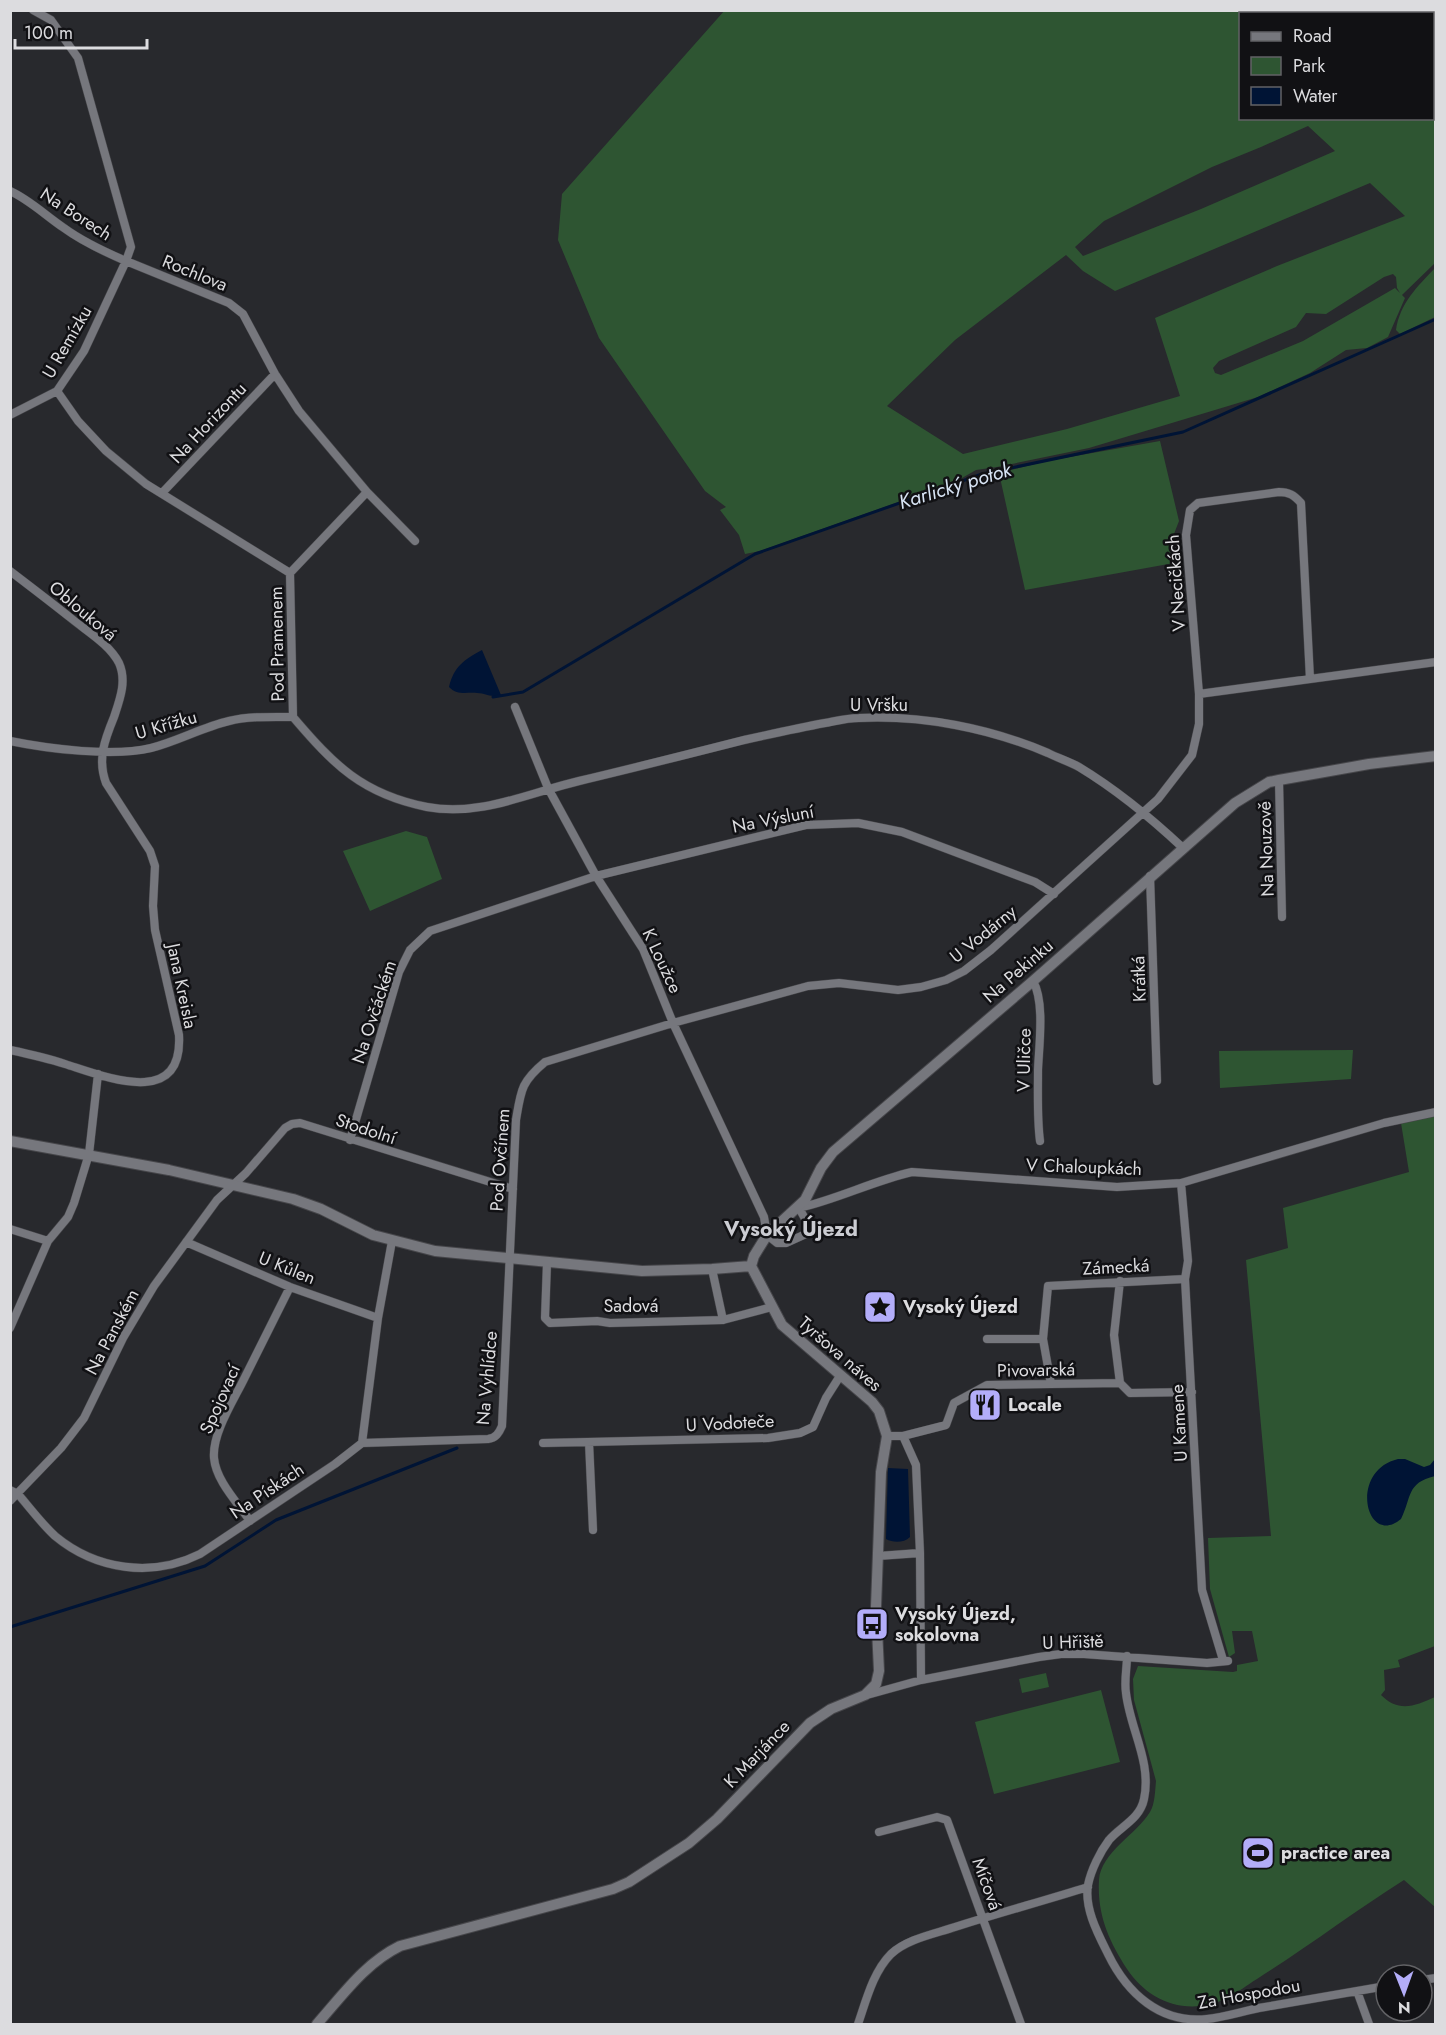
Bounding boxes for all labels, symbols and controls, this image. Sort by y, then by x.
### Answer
scale bar [15,12,147,50]
legend [1239,12,1434,120]
text: 100 m [24,20,73,46]
text: Road [1293,23,1332,49]
text: Park [1293,53,1325,79]
text: Water [1293,83,1338,109]
street label: Na Borech [35,181,117,247]
street label: Rochlova [158,248,232,298]
street label: U Remízku [36,301,98,383]
street label: Na Horizontu [163,377,253,469]
water label: Karlický potok [895,455,1016,517]
street label: V Necičkách [1160,534,1192,632]
street label: Oblouková [43,575,123,647]
street label: Pod Pramenem [263,586,291,702]
street label: U Vršku [850,692,908,718]
street label: U Křížku [132,704,200,746]
street label: Na Výsluní [730,798,817,840]
street label: Na Nouzově [1251,801,1281,897]
street label: U Vodárny [944,899,1022,969]
street label: K Loužce [636,924,688,998]
street label: Na Pekinku [977,933,1059,1009]
street label: Jana Kreisla [160,939,204,1031]
street label: Krátká [1125,956,1153,1002]
street label: Na Ovčáckém [345,957,403,1067]
street label: V Uličce [1010,1028,1038,1092]
street label: Stodolní [332,1107,401,1151]
street label: Pod Ovčínem [483,1108,517,1212]
street label: V Chaloupkách [1026,1152,1142,1182]
district label: Vysoký Újezd [723,1214,858,1244]
street label: U Kůlen [255,1245,319,1291]
street label: Zámecká [1082,1252,1150,1282]
street label: Na Panském [79,1285,145,1379]
place icon: Vysoký Újezd [862,1289,898,1325]
street label: Sadová [604,1293,659,1319]
place label: Vysoký Újezd [902,1294,1018,1320]
street label: Tyršova náves [793,1310,887,1398]
street label: Na Vyhlídce [470,1330,504,1426]
street label: Pivovarská [997,1356,1075,1384]
street label: Spojovací [193,1359,247,1438]
street label: U Kamene [1164,1384,1194,1462]
restaurant icon: Locale [967,1387,1003,1423]
place label: Locale [1008,1392,1062,1418]
street label: U Vodoteče [685,1408,775,1438]
street label: Na Pískách [225,1457,309,1525]
place label: Vysoký Újezd, sokolovna [894,1601,1016,1648]
bus stop icon: Vysoký Újezd, sokolovna [854,1606,890,1642]
street label: U Hřiště [1042,1628,1104,1656]
street label: K Marjánce [718,1714,796,1794]
sports icon: practice area [1240,1835,1276,1871]
place label: practice area [1281,1840,1390,1866]
street label: Míčová [966,1854,1008,1914]
north arrow [1374,1963,1434,2023]
street label: Za Hospodou [1196,1972,1302,2016]
text: N [1398,1996,1411,2019]

